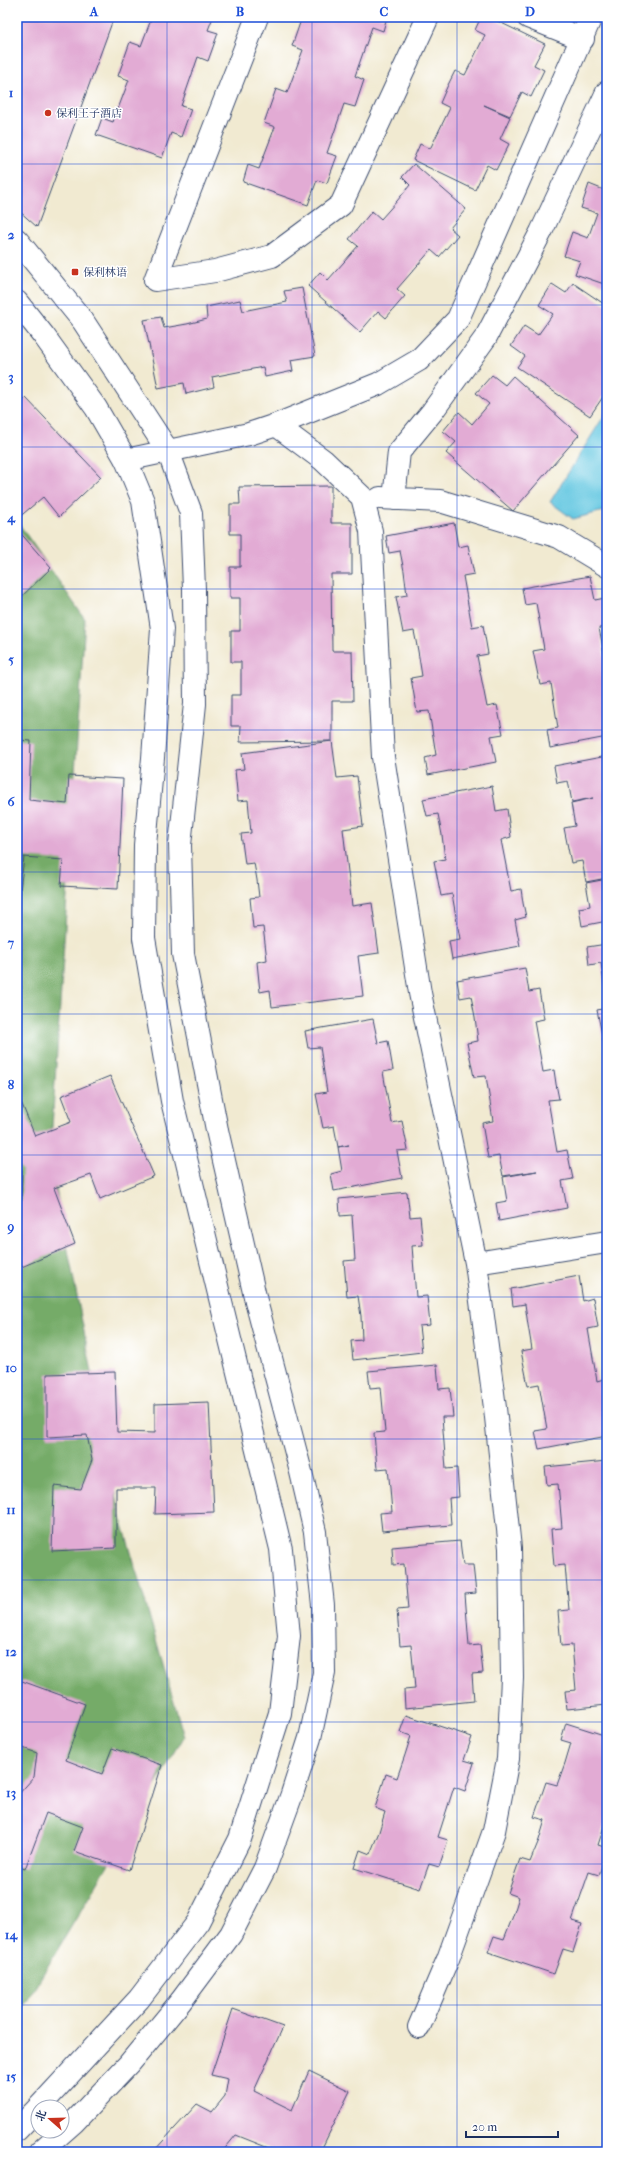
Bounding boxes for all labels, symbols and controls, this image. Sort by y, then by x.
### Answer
text: A [89,4,99,19]
text: B [236,4,245,19]
text: C [380,4,389,19]
text: D [525,4,535,19]
text: 1 [9,85,14,100]
place label: 保利王子酒店 [56,107,122,120]
marker: 保利王子酒店 [43,108,53,118]
text: 2 [8,227,15,242]
place label: 保利林语 [83,266,127,279]
marker: 保利林语 [70,267,80,277]
text: 3 [8,369,14,385]
text: 4 [6,510,16,526]
text: 5 [8,652,14,667]
text: 6 [7,794,15,809]
text: 7 [7,935,15,950]
text: 8 [8,1077,15,1092]
text: 9 [7,1219,15,1235]
text: 10 [5,1360,17,1375]
text: 11 [6,1502,16,1517]
text: 12 [5,1644,17,1659]
text: 13 [6,1785,16,1801]
text: 14 [5,1927,18,1943]
text: 15 [6,2069,16,2084]
north arrow [30,2099,70,2139]
text: 北 [33,2108,49,2123]
scale bar [466,2113,558,2139]
text: 20 m [472,2120,497,2134]

